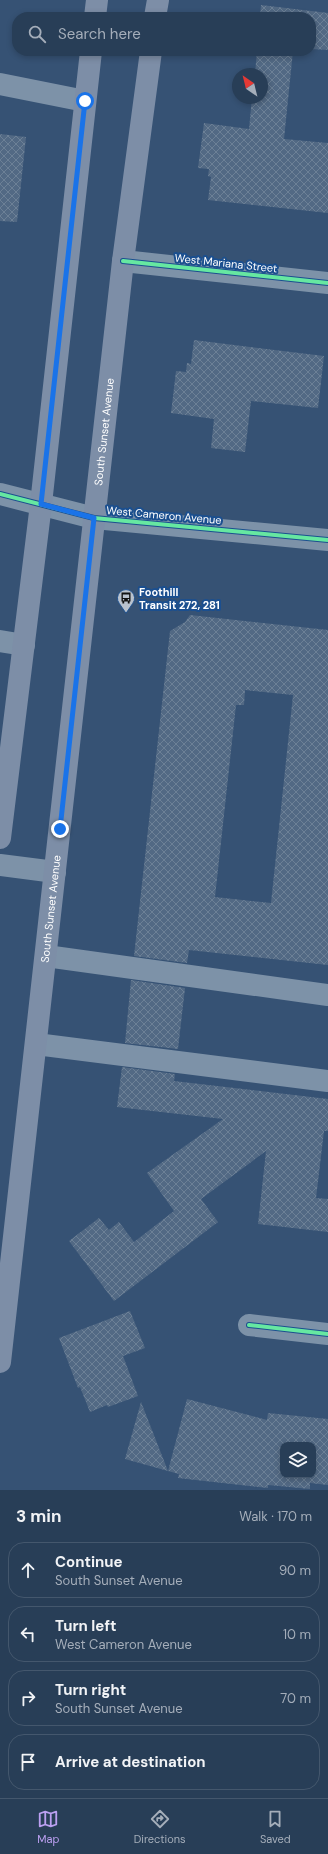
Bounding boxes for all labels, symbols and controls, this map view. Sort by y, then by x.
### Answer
search box [12,12,316,56]
icon: search [26,23,48,45]
text: Search here [58,24,141,44]
north arrow [232,68,268,104]
route start [76,92,94,110]
street label: West Mariana Street [174,251,278,275]
street label: South Sunset Avenue [91,377,117,486]
street label: West Cameron Avenue [106,503,222,527]
place label: Foothill Transit 272, 281 [139,585,220,612]
bus stop icon: Foothill Transit 272, 281 [116,588,136,613]
route end [51,820,69,838]
street label: South Sunset Avenue [38,854,64,963]
map controls [280,1442,316,1478]
button: layers [280,1442,316,1478]
text: 3 min [16,1505,61,1527]
text: Walk · 170 m [239,1508,312,1525]
text: Continue [55,1552,123,1572]
icon: ahead [17,1559,39,1581]
text: 90 m [279,1562,311,1579]
text: South Sunset Avenue [55,1572,183,1589]
text: Turn left [55,1616,116,1636]
icon: left [17,1623,39,1645]
text: 10 m [283,1626,311,1643]
text: West Cameron Avenue [55,1636,192,1653]
text: Turn right [55,1680,126,1700]
icon: right [17,1687,39,1709]
text: 70 m [280,1690,311,1707]
text: South Sunset Avenue [55,1700,183,1717]
icon: arrive [17,1751,39,1773]
text: Arrive at destination [55,1752,206,1772]
tab: Map [37,1808,59,1846]
tab: Directions [134,1808,186,1846]
tab: Saved [260,1808,291,1846]

